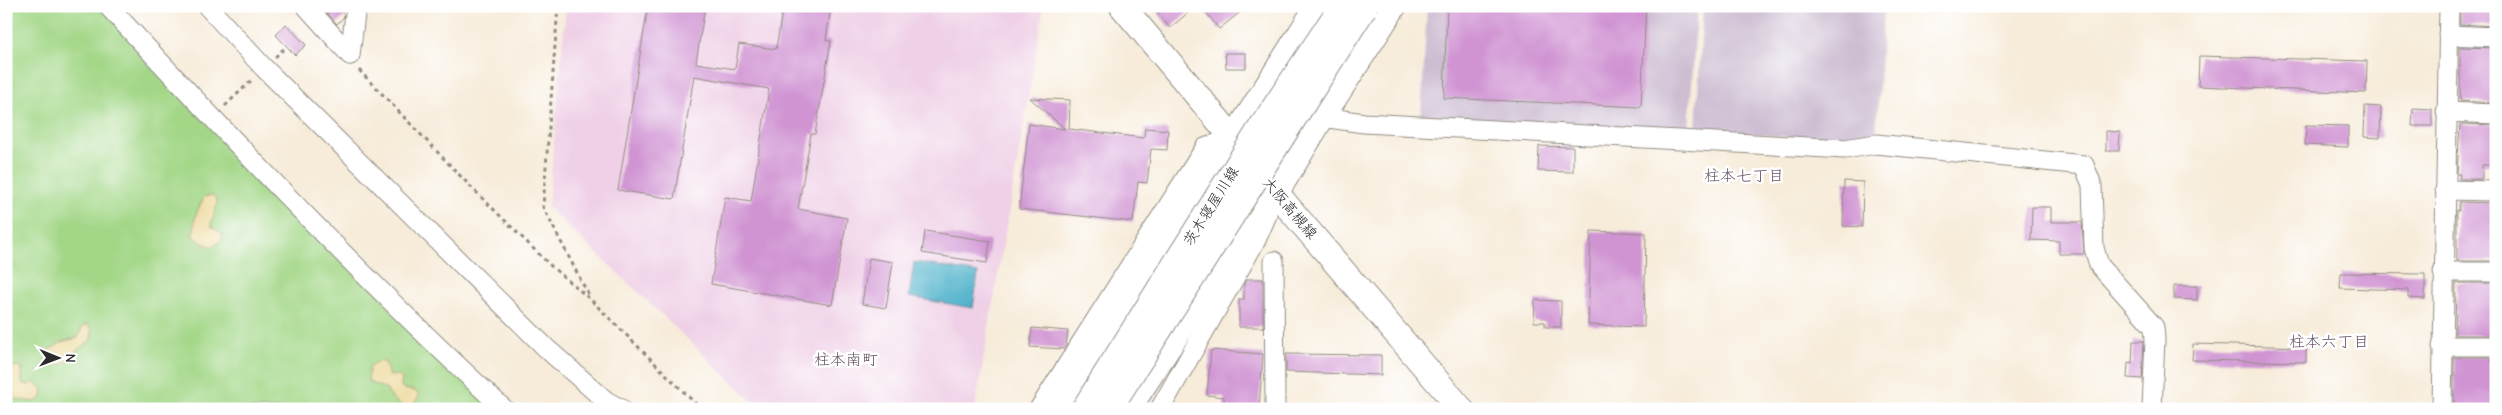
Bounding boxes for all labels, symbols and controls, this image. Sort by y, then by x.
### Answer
street label: 茨木寝屋川線 [1180,163,1242,249]
district label: 柱本七丁目 [1704,167,1784,185]
street label: 大阪高槻線 [1259,173,1321,243]
north arrow [32,332,82,382]
district label: 柱本六丁目 [2289,333,2369,351]
district label: 柱本南町 [814,351,878,369]
text: N [62,354,79,363]

